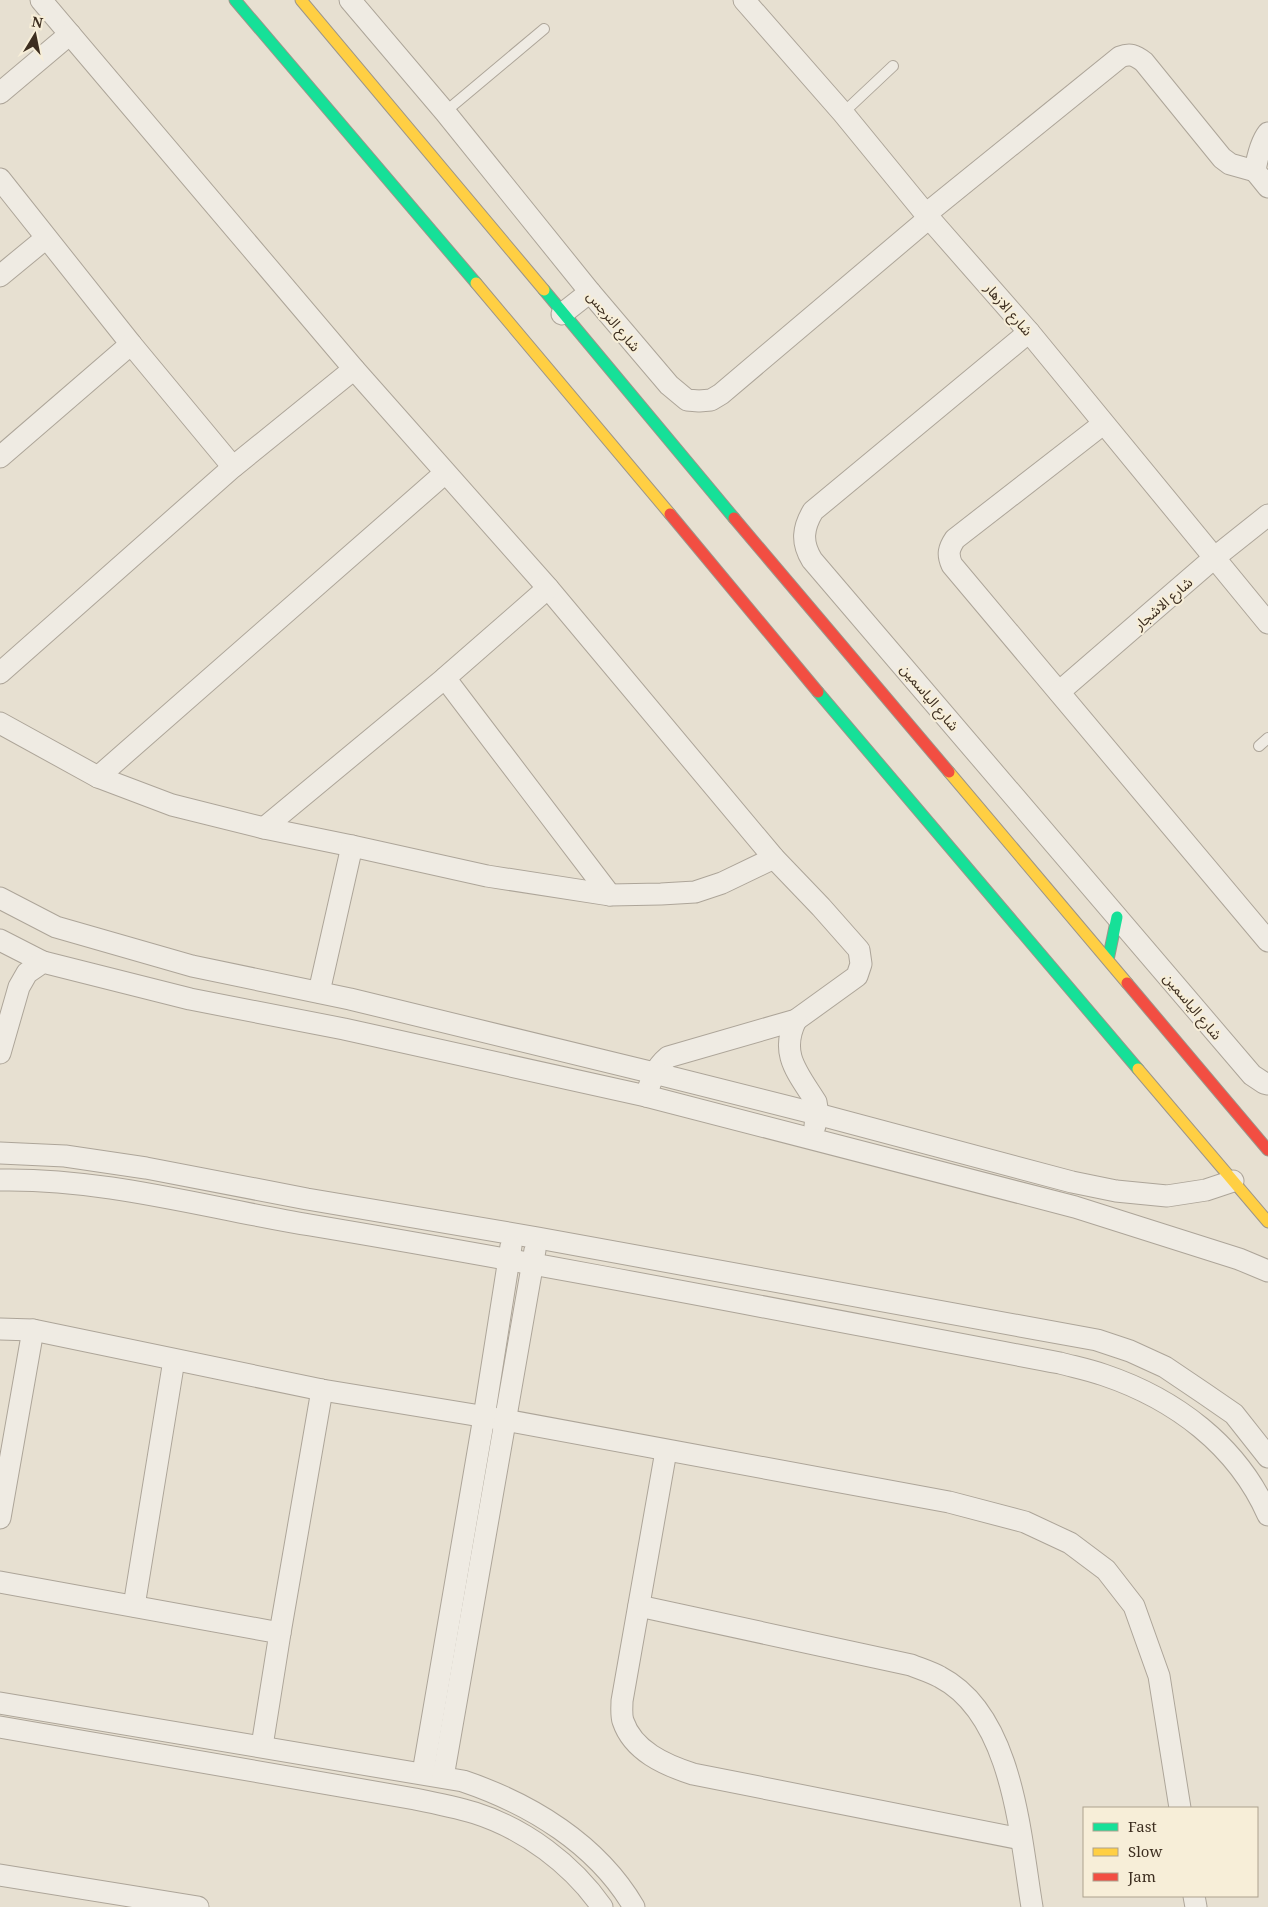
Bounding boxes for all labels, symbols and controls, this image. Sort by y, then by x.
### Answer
north arrow [10,10,60,60]
text: N [30,11,44,32]
street label: شارع الازهار [979,278,1037,341]
street label: شارع النرجس [582,287,645,357]
street label: شارع الاشجار [1129,572,1198,636]
street label: شارع الياسمين [895,660,964,736]
street label: شارع الياسمين [1158,969,1227,1045]
legend [1083,1807,1258,1897]
text: Fast [1128,1816,1157,1836]
text: Slow [1128,1841,1162,1861]
text: Jam [1127,1866,1156,1886]

